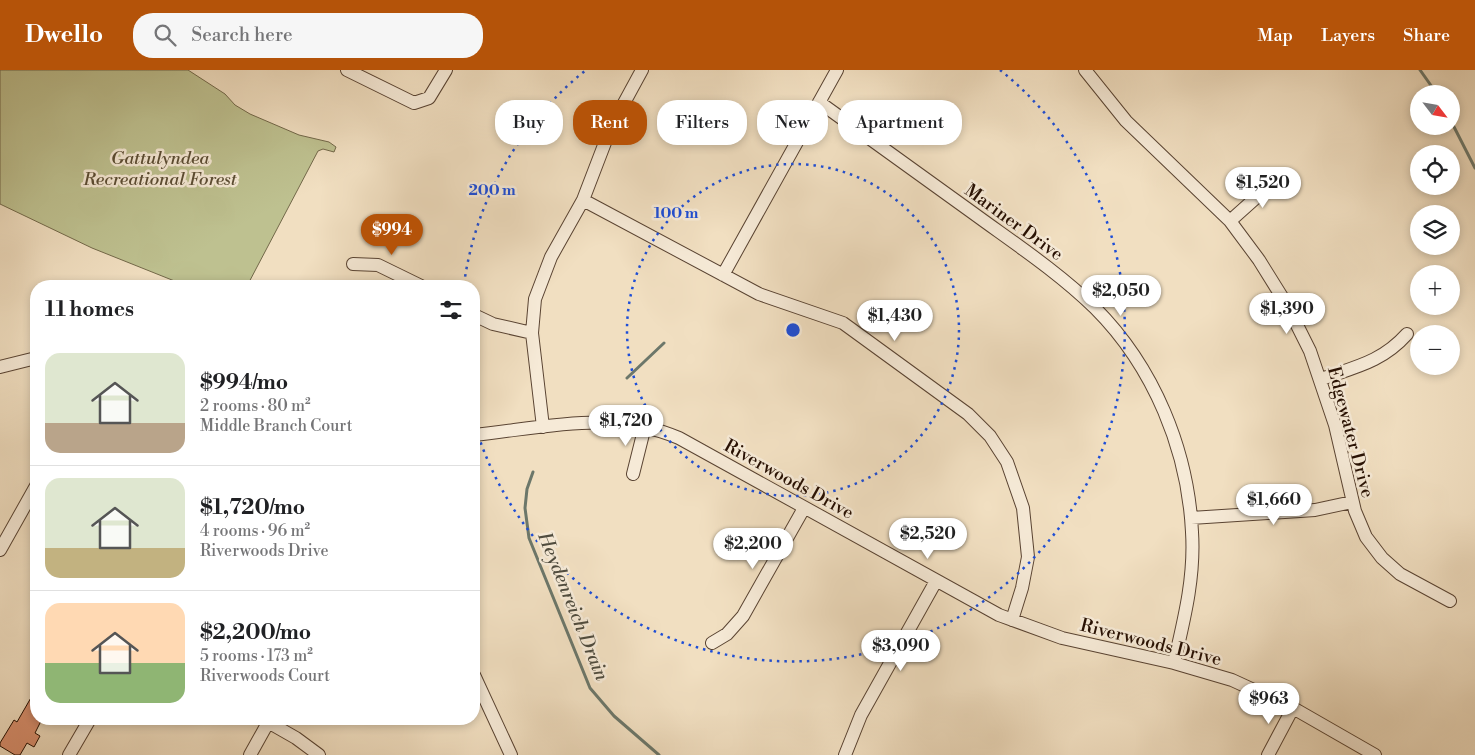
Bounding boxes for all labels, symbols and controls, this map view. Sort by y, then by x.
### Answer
search box [133,13,483,58]
text: Dwello [25,20,103,50]
icon: search [151,21,179,49]
text: Search here [191,23,293,47]
text: Map [1258,24,1293,47]
text: Layers [1321,24,1375,47]
text: Share [1403,24,1450,47]
north arrow [1410,85,1460,135]
map controls [1410,85,1460,375]
chip: Buy [495,100,563,145]
chip: Rent [573,100,647,145]
chip: Filters [657,100,747,145]
chip: New [757,100,828,145]
chip: Apartment [838,100,962,145]
button: locate [1410,145,1460,195]
park label: Gattulyndea Recreational Forest [82,147,238,191]
pin: $1,520 [1222,166,1304,209]
text: $1,520 [1236,173,1290,193]
street label: Mariner Drive [960,179,1067,266]
text: 200 m [468,181,516,200]
text: 100 m [654,204,699,223]
button: layers [1410,205,1460,255]
pin: $994 [362,214,422,256]
text: $994 [372,220,412,240]
button: + [1410,265,1460,315]
pin: $2,050 [1080,274,1162,317]
text: $2,050 [1092,281,1150,301]
pin: $1,390 [1246,292,1328,335]
icon: filters [437,296,465,324]
text: 11 homes [45,297,134,323]
text: $1,390 [1260,299,1314,319]
pin: $1,430 [854,300,936,342]
text: $1,430 [868,306,922,326]
centre of rings [784,321,802,339]
button: − [1410,325,1460,375]
street label: Edgewater Drive [1322,364,1379,500]
text: $994/mo [200,370,288,396]
icon: home [85,373,145,433]
text: 2 rooms · 80 m² [200,396,311,416]
pin: $1,720 [585,404,667,447]
text: $1,720 [599,411,653,431]
text: Middle Branch Court [200,416,352,436]
street label: Riverwoods Drive [720,434,858,525]
pin: $1,660 [1233,484,1315,526]
text: $1,660 [1247,490,1301,510]
text: $1,720/mo [200,495,305,521]
icon: home [85,498,145,558]
pin: $2,520 [887,518,969,560]
text: 4 rooms · 96 m² [200,521,310,541]
text: $2,520 [900,524,956,544]
water label: Heydenreich Drain [532,528,614,685]
pin: $2,200 [712,528,794,570]
text: $2,200 [724,534,782,554]
text: Riverwoods Drive [200,541,329,561]
street label: Riverwoods Drive [1078,614,1224,671]
text: $2,200/mo [200,620,311,646]
icon: home [85,623,145,683]
pin: $3,090 [860,630,942,672]
text: $3,090 [872,636,930,656]
text: 5 rooms · 173 m² [200,646,313,666]
text: Riverwoods Court [200,666,330,686]
pin: $963 [1239,682,1299,725]
text: $963 [1249,689,1289,709]

